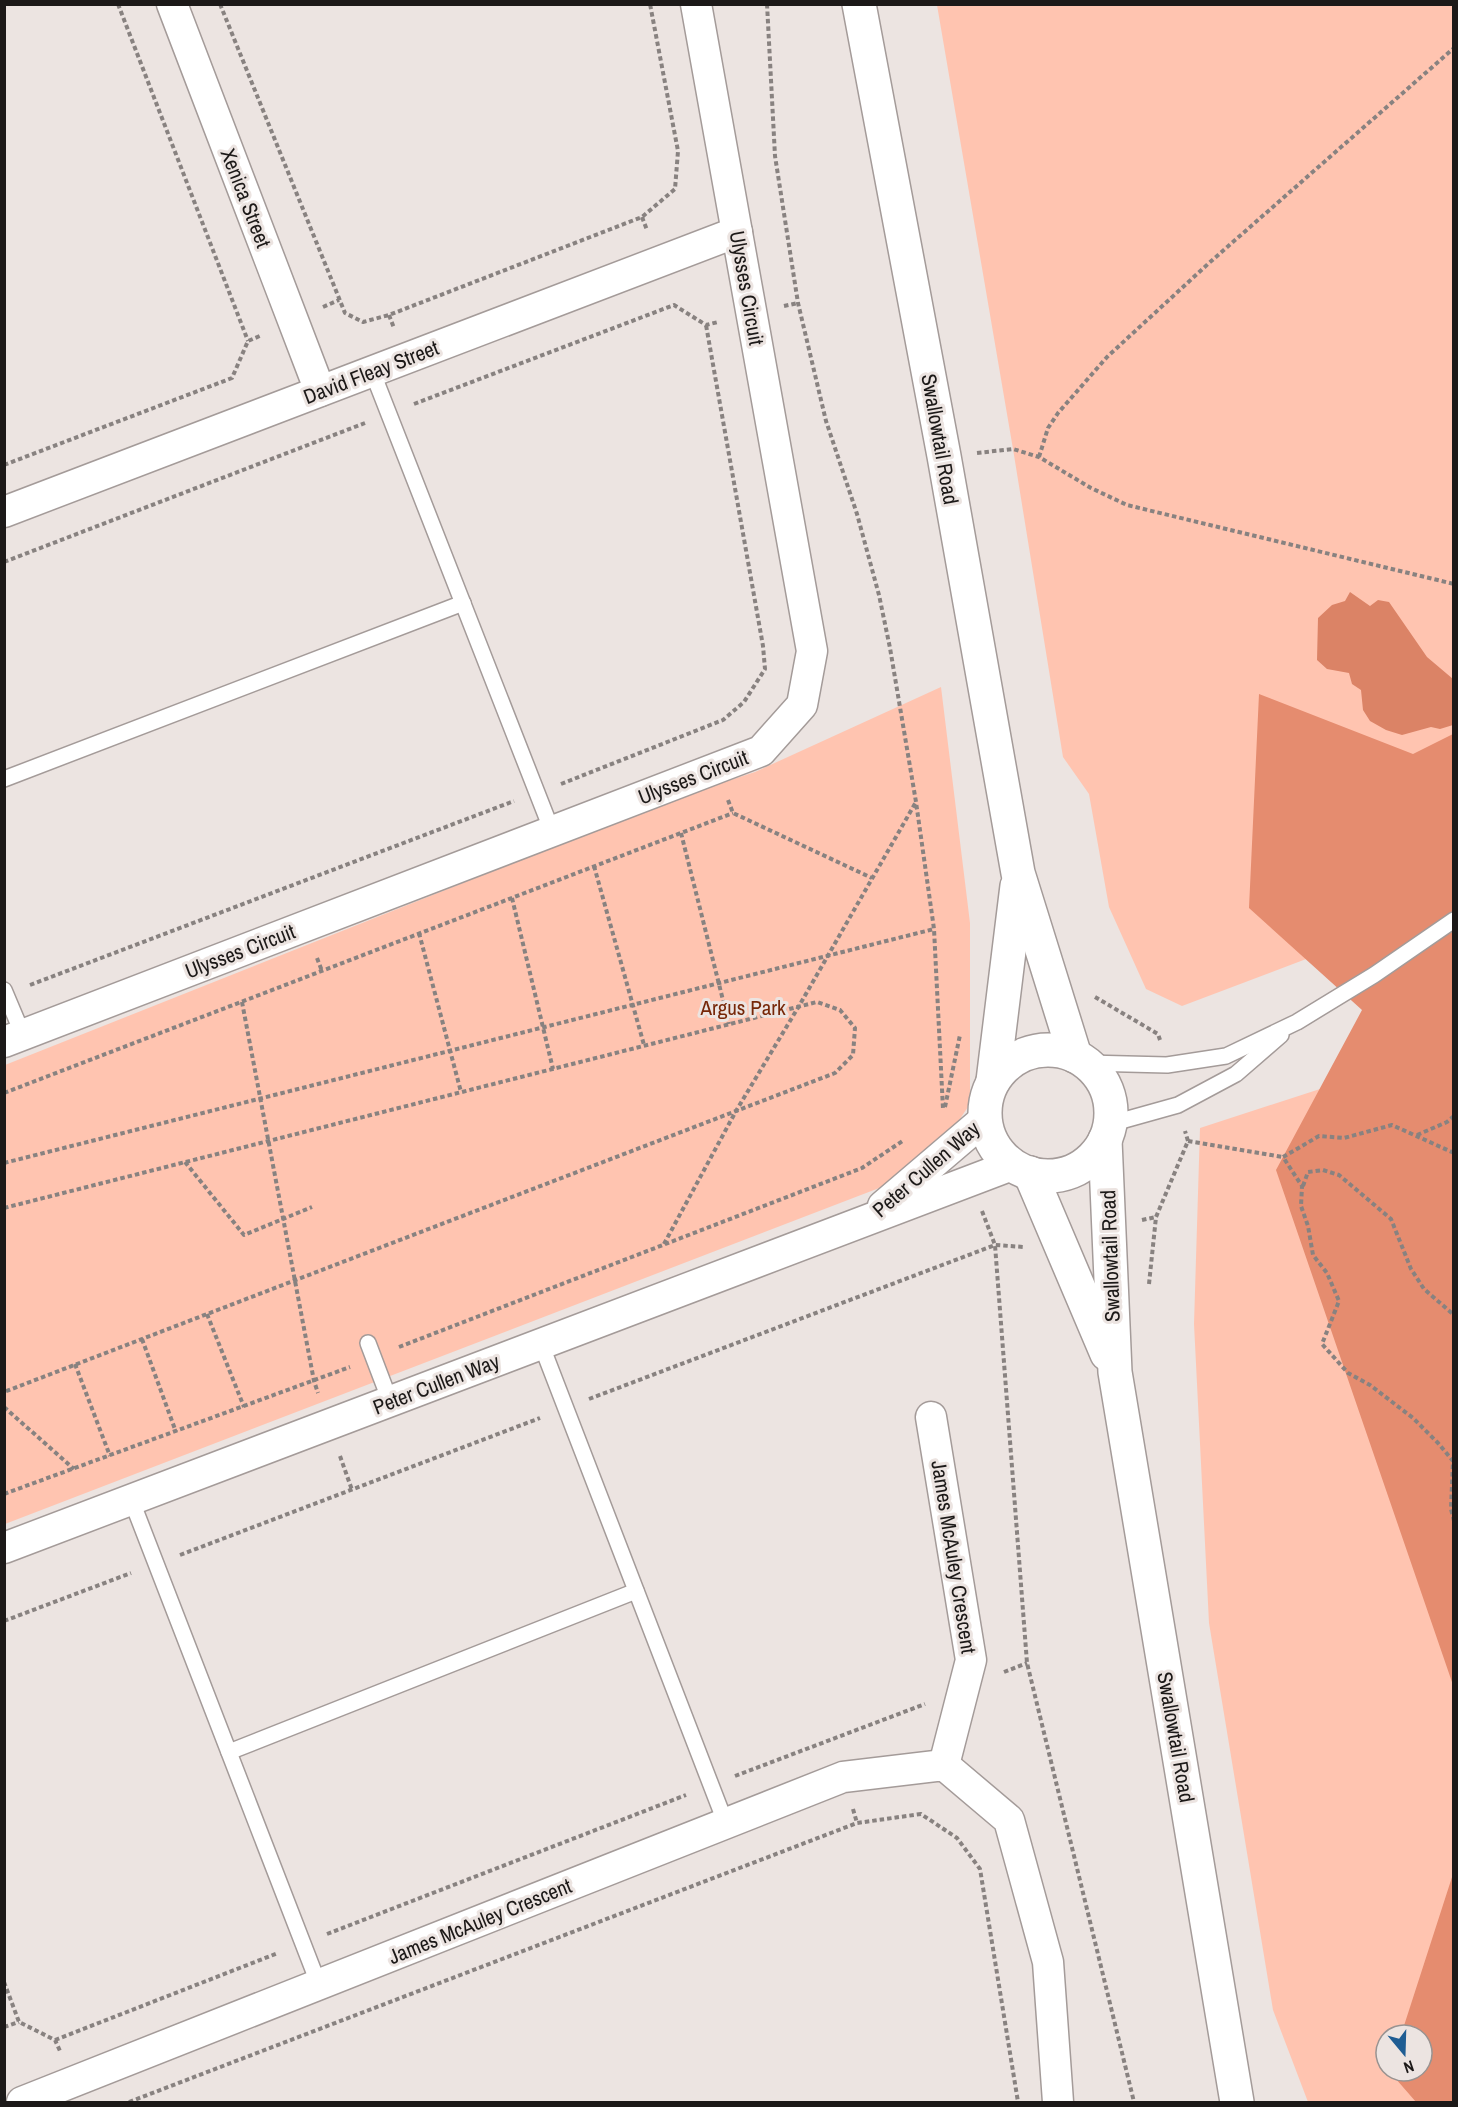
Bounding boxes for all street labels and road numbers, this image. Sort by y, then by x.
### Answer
street label: Xenica Street [214,144,278,252]
street label: Ulysses Circuit [723,228,771,348]
street label: David Fleay Street [299,333,443,411]
street label: Swallowtail Road [914,371,966,507]
street label: Ulysses Circuit [634,743,752,811]
street label: Ulysses Circuit [181,917,299,985]
street label: Peter Cullen Way [866,1114,986,1224]
street label: Swallowtail Road [1093,1189,1127,1323]
street label: Peter Cullen Way [369,1346,504,1421]
street label: James McAuley Crescent [924,1458,984,1656]
street label: Swallowtail Road [1150,1669,1202,1805]
street label: James McAuley Crescent [384,1871,576,1971]

